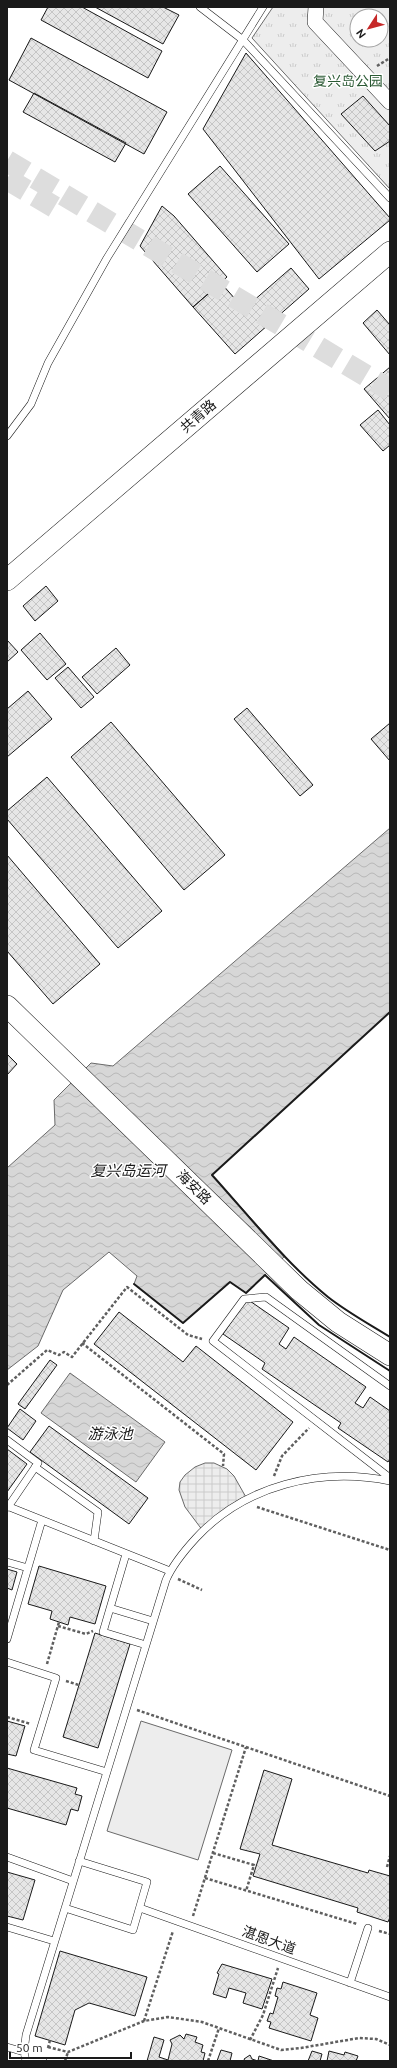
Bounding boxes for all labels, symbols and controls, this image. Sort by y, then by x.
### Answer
north arrow [349,8,389,48]
text: N [354,27,368,41]
park label: 复兴岛公园 [313,73,383,89]
street label: 共青路 [177,396,219,436]
water label: 复兴岛运河 [90,1162,168,1179]
street label: 海安路 [173,1167,215,1207]
water label: 游泳池 [87,1425,134,1442]
street label: 湛恩大道 [240,1923,298,1957]
scale bar [10,2034,131,2060]
text: 50 m [16,2041,43,2054]

